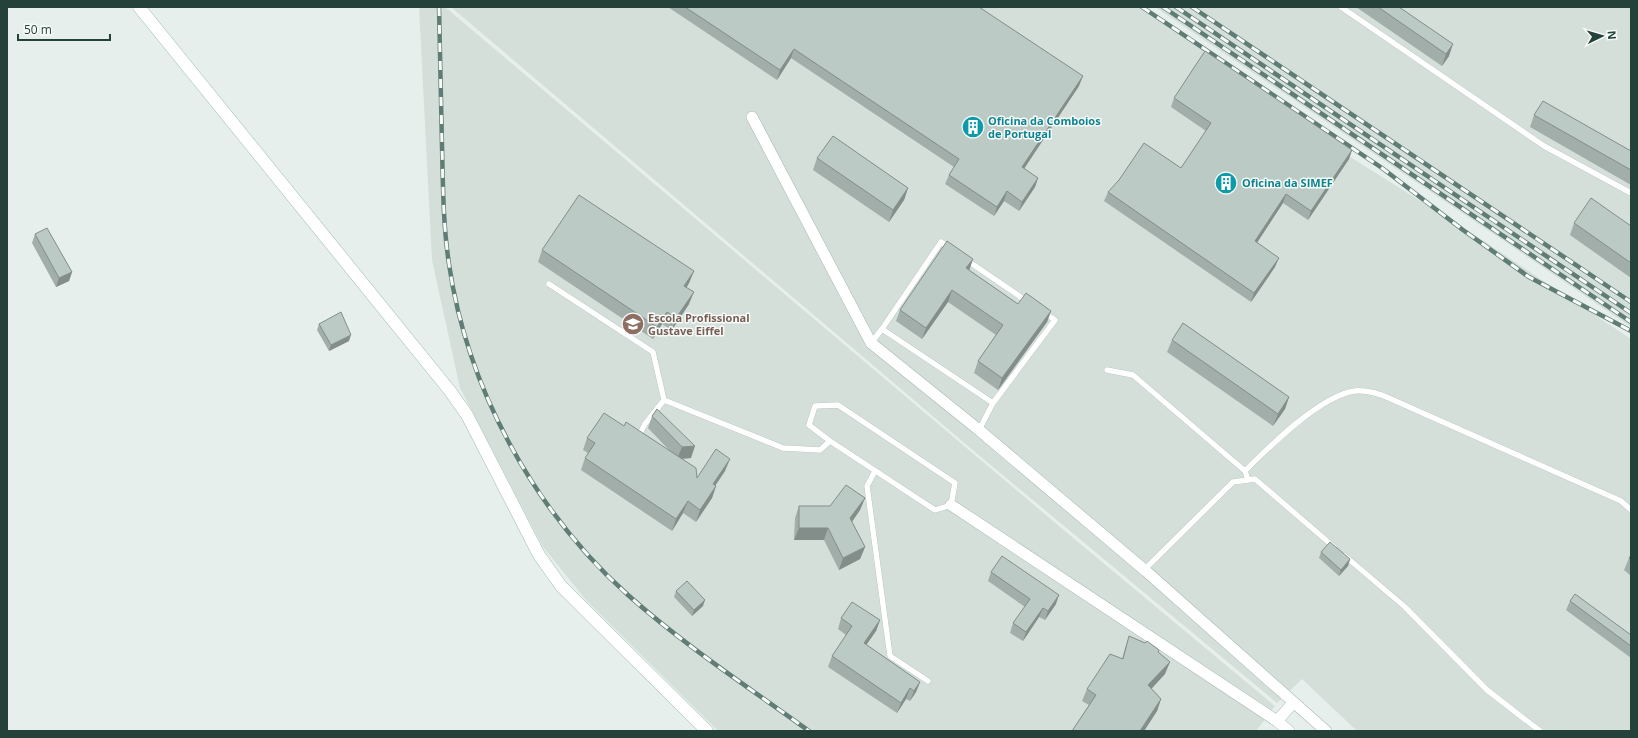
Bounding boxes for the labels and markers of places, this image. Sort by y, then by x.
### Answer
place label: Oficina da Comboios de Portugal [988,113,1101,141]
building icon: Oficina da Comboios de Portugal [960,114,986,140]
building icon: Oficina da SIMEF [1213,170,1239,196]
place label: Oficina da SIMEF [1242,175,1333,190]
place label: Escola Profissional Gustave Eiffel [648,310,750,338]
school or university icon: Escola Profissional Gustave Eiffel [620,311,646,337]

